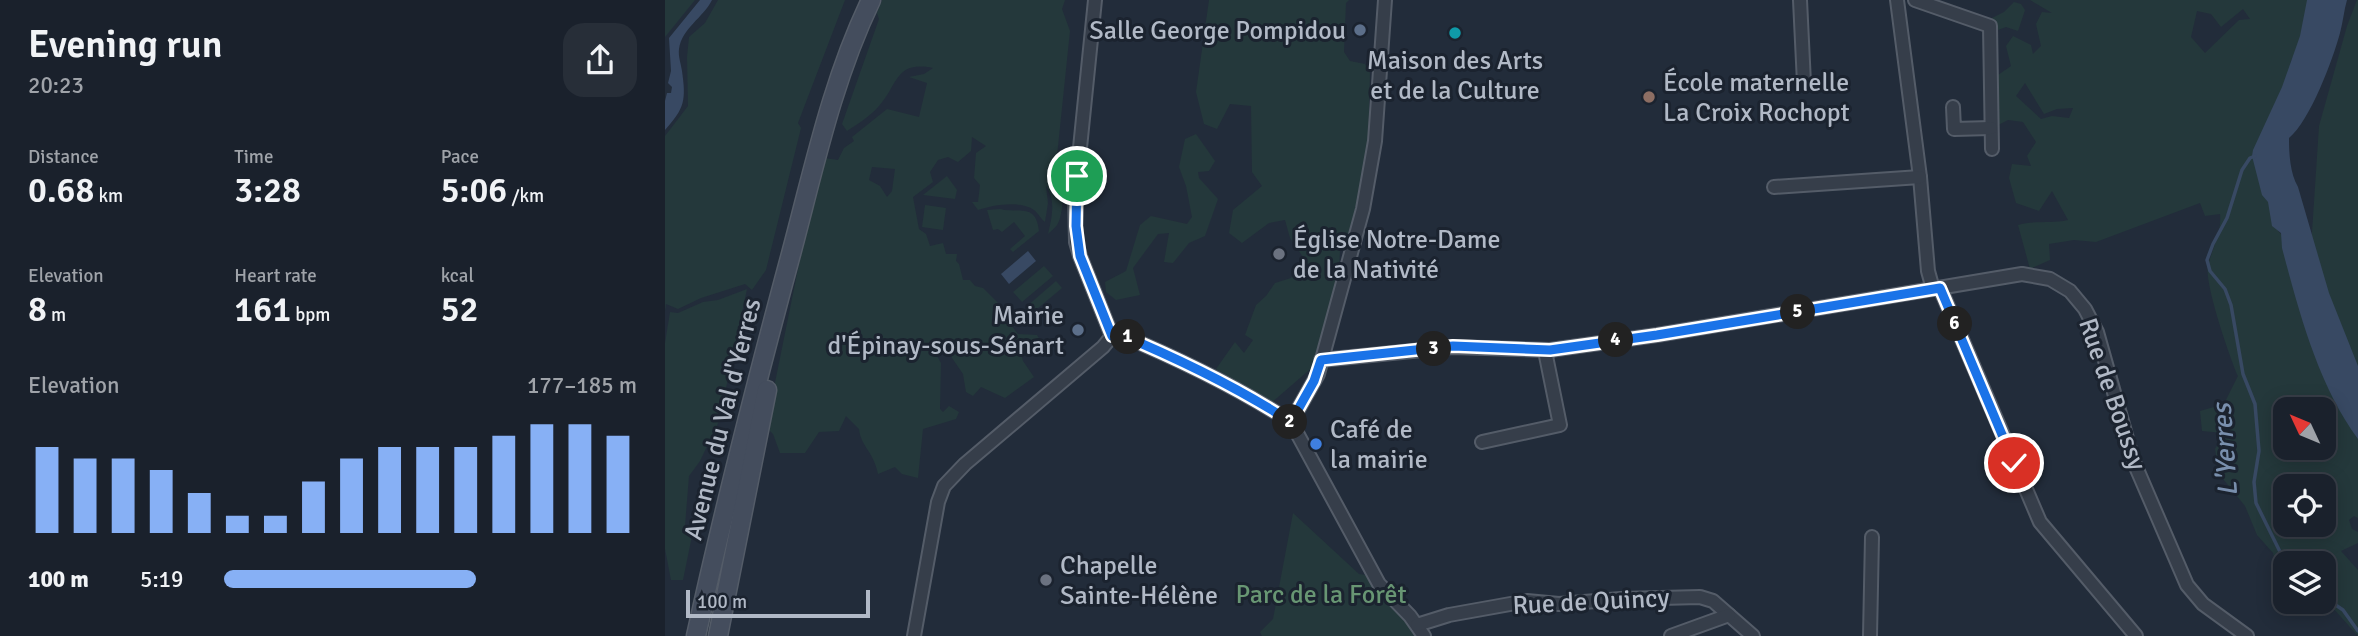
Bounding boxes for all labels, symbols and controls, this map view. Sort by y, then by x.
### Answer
place label: Salle George Pompidou [1089,15,1346,47]
text: Evening run [28,21,222,68]
marker: Salle George Pompidou [1352,22,1368,38]
button: share [563,23,637,97]
marker: Maison des Arts et de la Culture [1447,25,1463,41]
place label: Maison des Arts et de la Culture [1367,45,1543,107]
place label: École maternelle La Croix Rochopt [1663,67,1850,129]
text: 20:23 [28,71,84,100]
marker: École maternelle La Croix Rochopt [1641,89,1657,105]
text: Distance [28,145,99,169]
text: Time [234,145,273,169]
text: Pace [441,145,479,169]
pin [1047,146,1107,206]
icon: arrive [1058,157,1096,195]
text: 0.68 [28,169,94,212]
text: 3:28 [234,169,301,212]
text: 5:06 [441,169,507,212]
text: km [94,184,123,208]
text: /km [507,184,544,208]
place label: Église Notre-Dame de la Nativité [1293,224,1501,286]
marker: Église Notre-Dame de la Nativité [1271,246,1287,262]
text: Elevation [28,264,104,288]
text: Heart rate [234,264,317,288]
text: kcal [441,264,474,288]
text: 8 [28,288,47,331]
text: 161 [234,288,291,331]
text: 52 [441,288,478,331]
pin: 5 [1781,294,1815,330]
street label: Avenue du Val d'Yerres [677,295,768,543]
text: 5 [1792,299,1803,323]
place label: Mairie d'Épinay-sous-Sénart [827,300,1064,362]
text: m [47,303,66,327]
text: bpm [291,303,330,327]
pin: 6 [1937,306,1973,342]
text: 6 [1949,311,1960,335]
street label: Rue de Boussy [2071,314,2153,475]
pin: 1 [1111,320,1145,354]
marker: Mairie d'Épinay-sous-Sénart [1070,322,1086,338]
pin: 4 [1599,322,1633,358]
text: 1 [1122,324,1133,348]
text: 4 [1610,327,1621,351]
pin: 3 [1417,332,1451,366]
text: 3 [1428,336,1439,360]
text: Elevation [28,371,120,400]
text: 177–185 m [527,371,637,400]
north arrow [2273,397,2336,460]
map controls [2273,397,2336,614]
water label: L'Yerres [2205,400,2245,497]
pin: 2 [1273,404,1307,440]
text: 2 [1284,409,1295,433]
place label: Café de la mairie [1330,414,1428,476]
pin [1984,433,2044,493]
marker: Café de la mairie [1308,436,1324,452]
icon: check [1995,444,2033,482]
button: locate [2273,474,2336,537]
place label: Chapelle Sainte-Hélène [1060,550,1218,612]
button: layers [2273,551,2336,614]
text: 100 m [28,565,89,594]
text: 5:19 [140,565,183,594]
marker: Chapelle Sainte-Hélène [1038,572,1054,588]
park label: Parc de la Forêt [1235,579,1407,611]
street label: Rue de Quincy [1512,582,1670,622]
scale bar [686,587,870,619]
text: 100 m [697,590,747,614]

